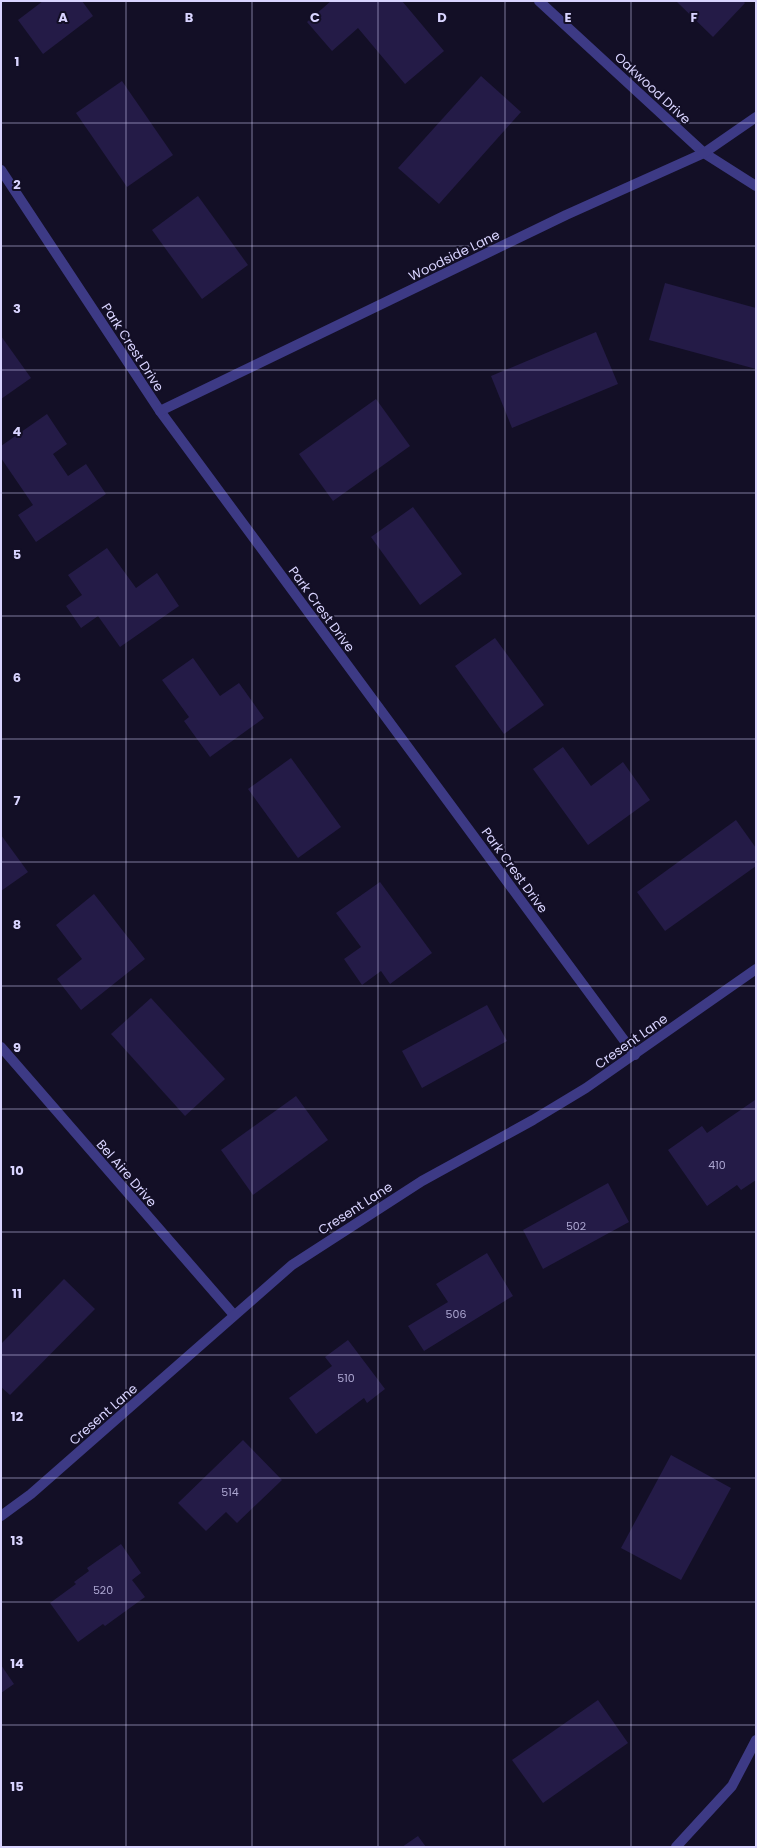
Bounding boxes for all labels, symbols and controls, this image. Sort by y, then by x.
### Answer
text: A [58,8,68,27]
text: B [185,8,194,27]
text: C [310,8,320,27]
text: D [437,8,447,27]
text: E [564,8,572,27]
text: F [690,8,698,27]
street label: Oakwood Drive [610,48,695,129]
text: 1 [15,52,19,71]
text: 2 [13,175,21,194]
street label: Woodside Lane [405,225,503,286]
text: 3 [13,299,21,318]
street label: Park Crest Drive [97,299,168,395]
text: 4 [13,422,22,441]
text: 5 [13,545,21,564]
street label: Park Crest Drive [284,563,359,656]
text: 6 [13,668,21,687]
text: 7 [14,791,21,810]
street label: Park Crest Drive [477,824,552,917]
text: 8 [13,915,21,934]
street label: Cresent Lane [591,1009,672,1074]
text: 9 [13,1038,21,1057]
street label: Bel Aire Drive [92,1136,161,1211]
house number: 410 [708,1157,726,1173]
text: 10 [10,1161,24,1180]
street label: Cresent Lane [314,1177,396,1240]
house number: 502 [566,1218,586,1234]
text: 11 [12,1284,22,1303]
house number: 506 [446,1306,466,1322]
house number: 510 [337,1370,355,1386]
street label: Cresent Lane [65,1379,142,1449]
text: 12 [11,1407,24,1426]
house number: 514 [221,1484,239,1500]
text: 13 [11,1531,24,1550]
house number: 520 [93,1582,113,1598]
text: 14 [10,1654,24,1673]
text: 15 [10,1777,24,1796]

